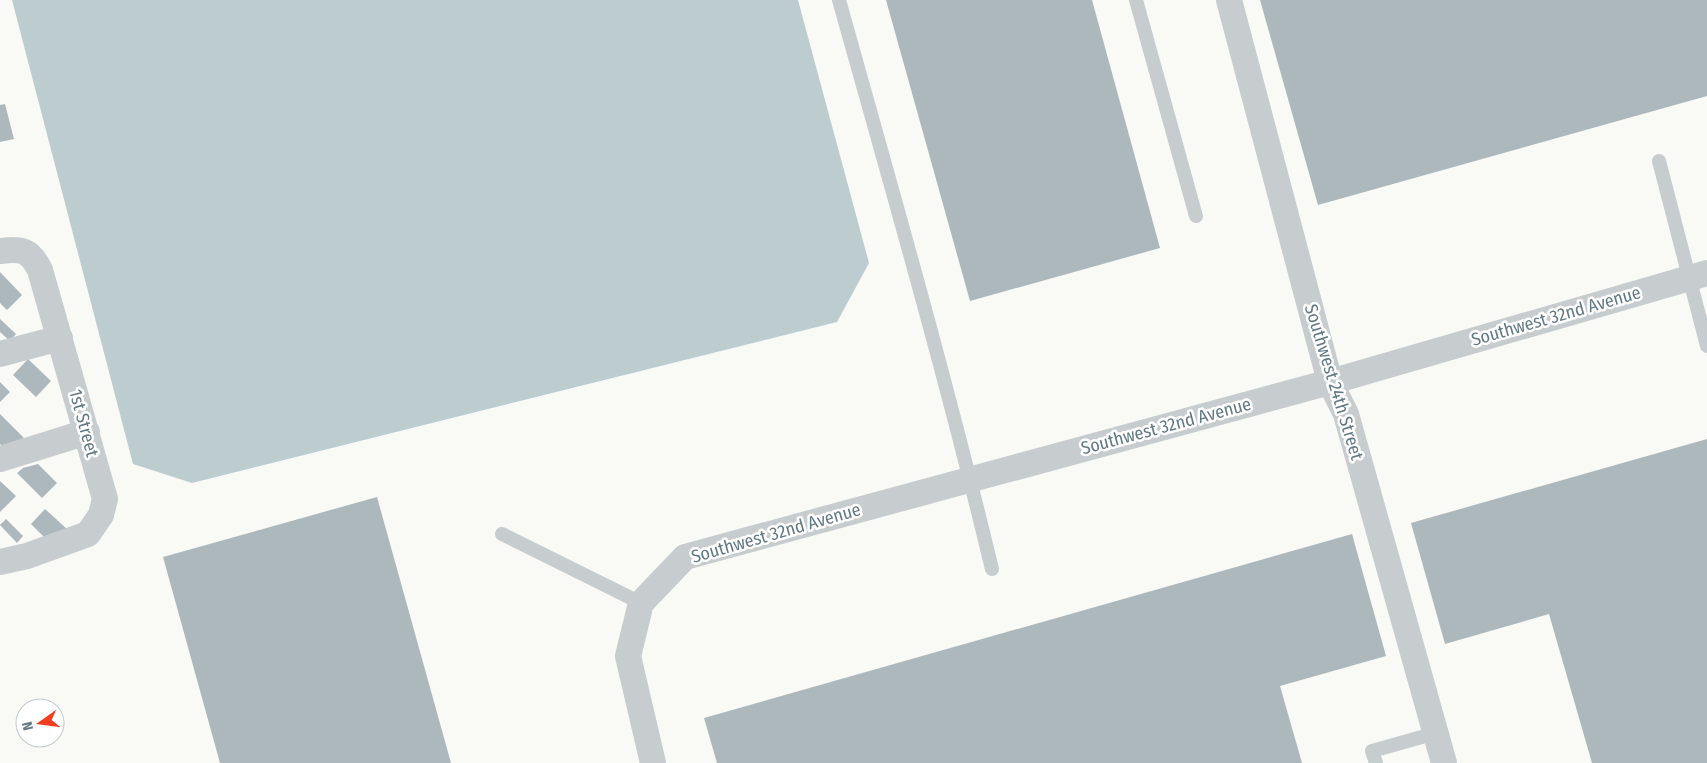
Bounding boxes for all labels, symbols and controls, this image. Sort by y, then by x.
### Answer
street label: Southwest 32nd Avenue [1469,281,1643,351]
street label: Southwest 24th Street [1300,301,1368,463]
street label: 1st Street [64,387,104,459]
street label: Southwest 32nd Avenue [1079,393,1253,459]
street label: Southwest 32nd Avenue [689,498,863,568]
north arrow [15,698,65,748]
text: N [19,720,37,732]

